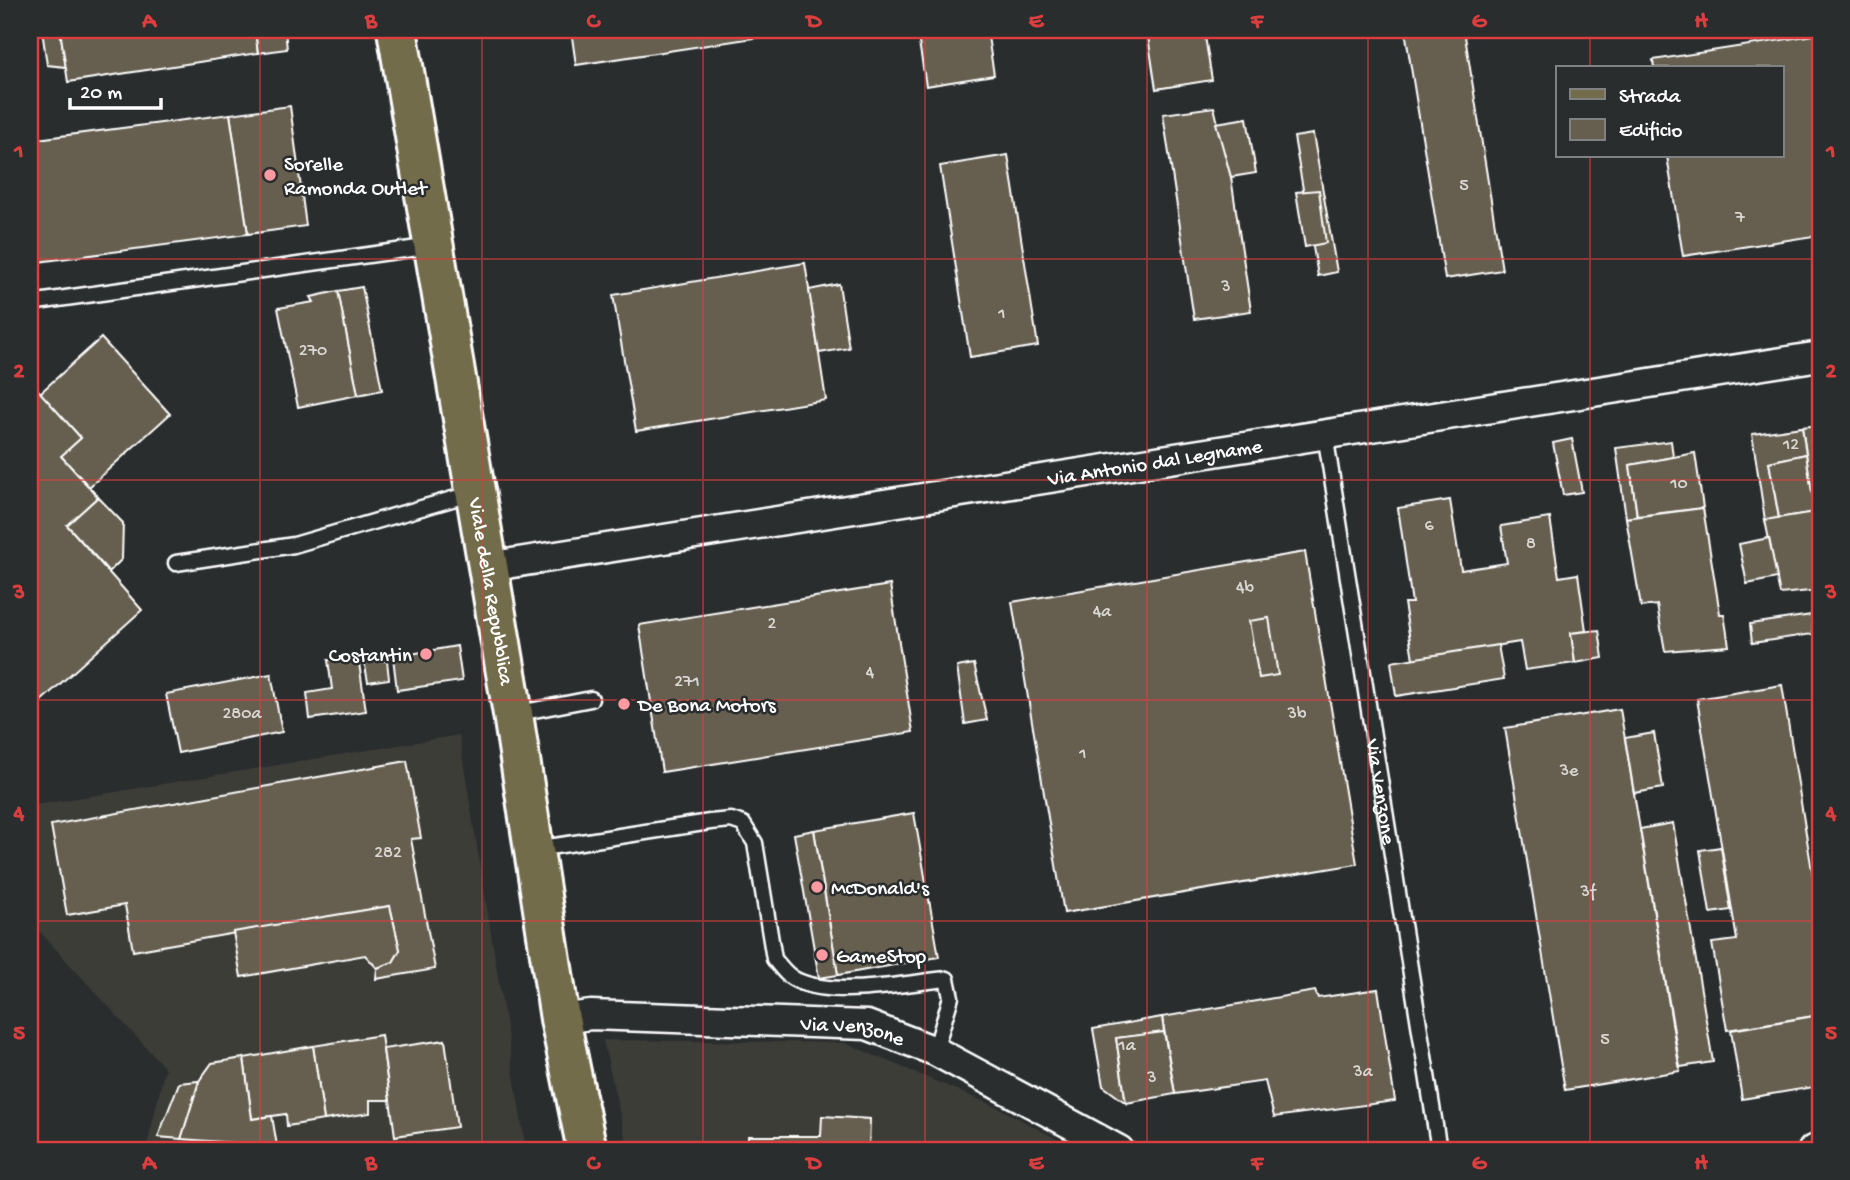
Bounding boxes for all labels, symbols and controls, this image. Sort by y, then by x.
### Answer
text: A [141,9,157,36]
text: B [364,9,378,36]
text: C [587,9,602,36]
text: D [805,9,823,36]
text: E [1029,9,1045,36]
text: F [1250,9,1265,36]
text: G [1472,9,1488,36]
text: H [1694,9,1708,36]
scale bar [70,66,161,110]
legend [1556,66,1784,158]
text: 20 m [80,82,122,107]
text: Strada [1619,86,1682,111]
text: Edificio [1619,120,1683,145]
text: 1 [13,139,24,166]
text: 1 [1825,139,1836,166]
place label: Sorelle Ramonda Outlet [284,154,429,203]
marker: Sorelle Ramonda Outlet [262,167,278,183]
house number: 5 [1459,176,1469,197]
house number: 7 [1734,208,1745,229]
house number: 3 [1220,277,1231,298]
house number: 1 [997,304,1006,325]
house number: 270 [299,341,327,362]
text: 2 [13,359,25,386]
text: 2 [1825,359,1837,386]
street label: Via Antonio dal Legname [1045,435,1265,494]
house number: 12 [1782,435,1799,456]
house number: 10 [1669,474,1688,495]
street label: Viale della Repubblica [460,495,517,688]
house number: 6 [1424,516,1434,537]
house number: 8 [1526,534,1536,555]
house number: 4b [1236,578,1255,599]
text: 3 [12,580,25,607]
text: 3 [1824,580,1837,607]
house number: 4a [1093,602,1112,623]
house number: 2 [768,614,777,635]
place label: Costantin [329,645,412,670]
marker: Costantin [418,646,434,662]
house number: 4 [866,663,875,684]
house number: 271 [674,672,700,693]
place label: De Bona Motors [636,695,777,720]
marker: De Bona Motors [616,696,632,712]
house number: 280a [223,704,262,725]
house number: 3b [1287,704,1307,725]
street label: Via Venzone [1358,737,1399,848]
house number: 1 [1078,744,1087,765]
house number: 3e [1559,761,1579,782]
text: 4 [13,801,25,828]
text: 4 [1825,801,1837,828]
house number: 282 [374,843,402,864]
place label: McDonald's [831,878,930,903]
marker: McDonald's [809,879,825,895]
house number: 3f [1580,882,1597,903]
place label: GameStop [836,946,927,971]
marker: GameStop [814,947,830,963]
street label: Via Venzone [799,1014,908,1055]
text: 5 [13,1021,25,1048]
text: 5 [1825,1021,1837,1048]
house number: 5 [1600,1030,1610,1051]
house number: 1a [1117,1036,1137,1057]
house number: 3a [1352,1062,1374,1083]
house number: 3 [1146,1068,1157,1089]
text: A [141,1151,157,1178]
text: B [364,1151,378,1178]
text: C [587,1151,602,1178]
text: D [805,1151,823,1178]
text: E [1029,1151,1045,1178]
text: F [1250,1151,1265,1178]
text: G [1472,1151,1488,1178]
text: H [1694,1151,1708,1178]

